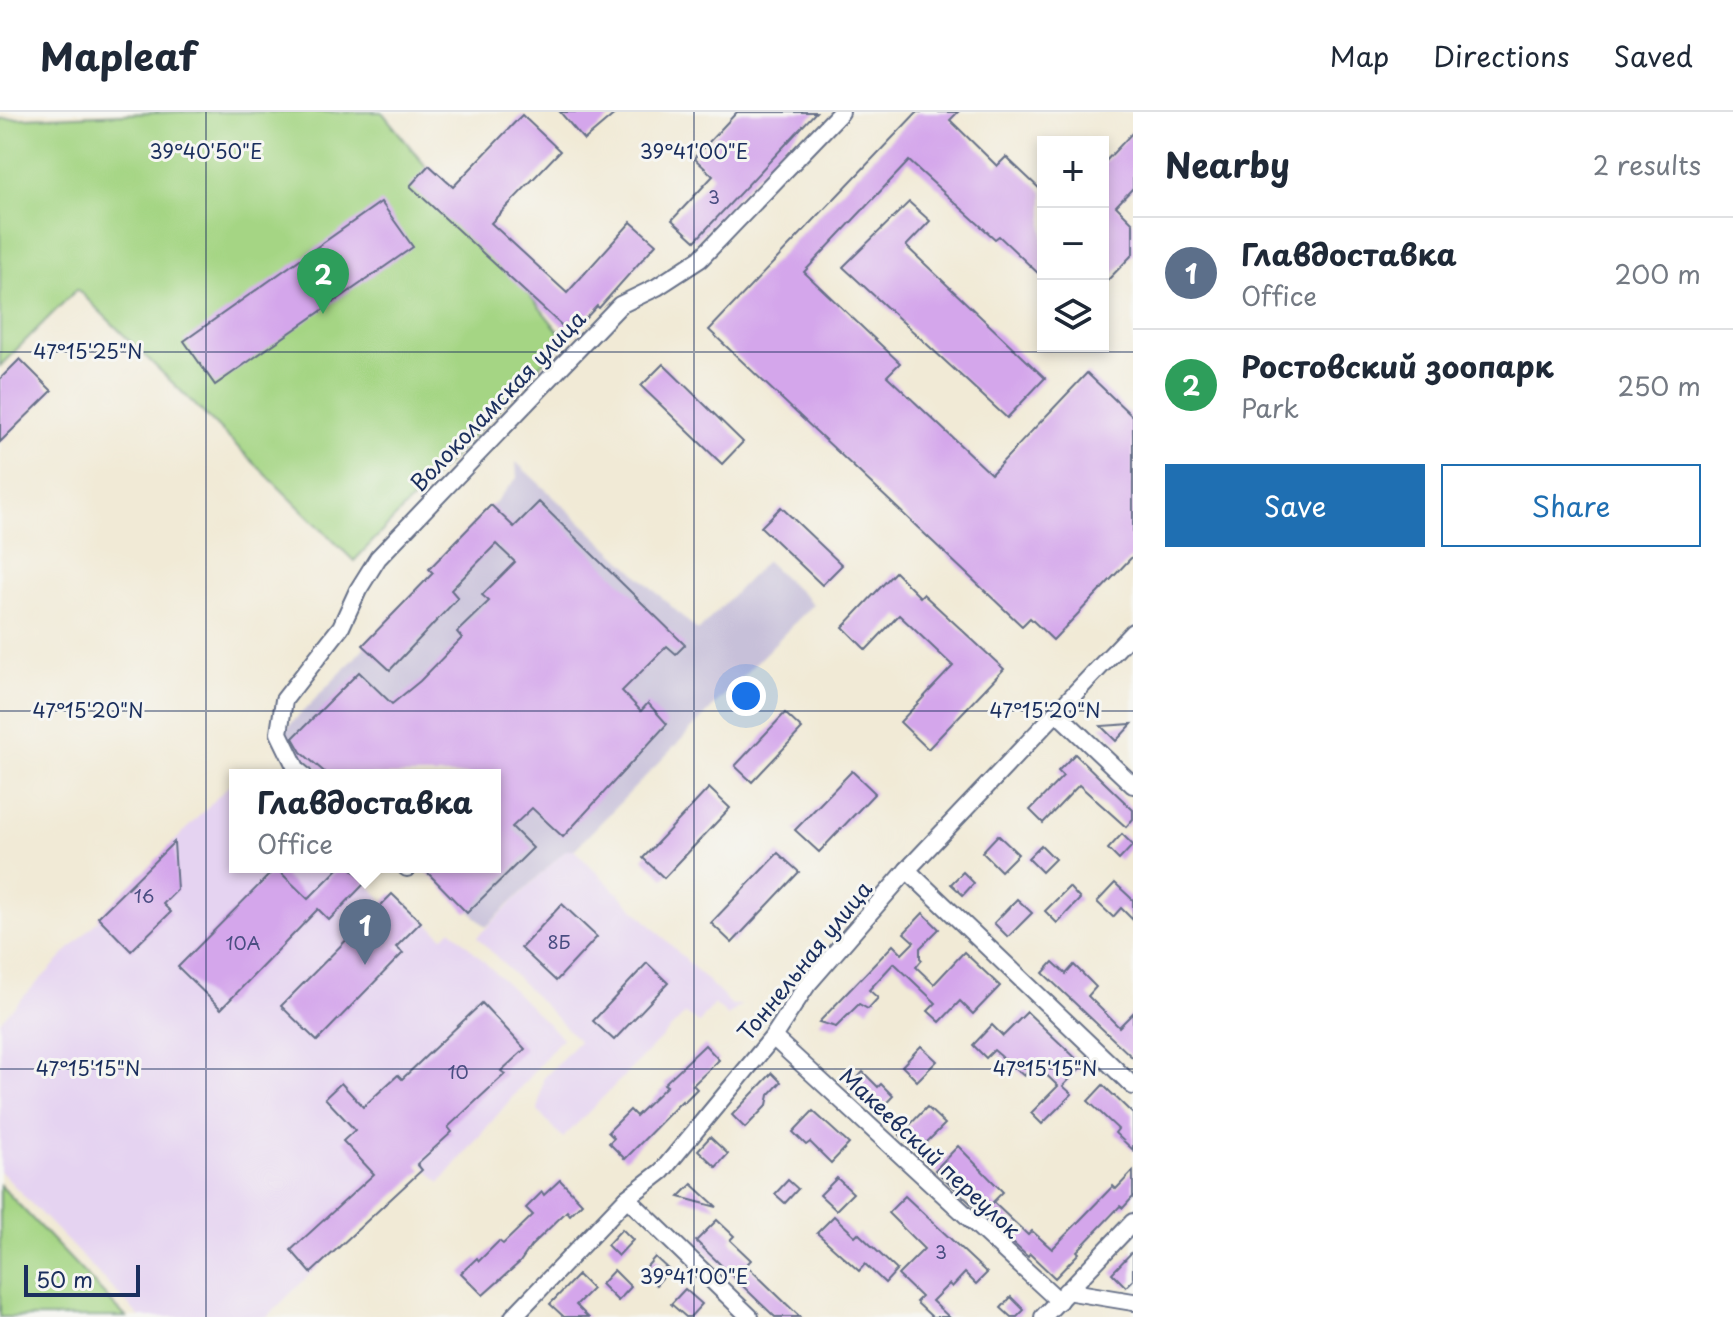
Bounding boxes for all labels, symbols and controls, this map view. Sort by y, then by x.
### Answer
text: Mapleaf [40,27,197,84]
text: Map [1330,34,1389,77]
text: Directions [1433,34,1570,77]
text: Saved [1614,34,1693,77]
text: 39°40'50"E [149,136,263,166]
text: 39°41'00"E [640,136,748,166]
map controls [1037,136,1109,352]
button: + [1037,136,1109,208]
text: Nearby [1165,138,1290,190]
text: 2 results [1593,145,1701,184]
house number: 3 [708,183,720,210]
button: − [1037,208,1109,280]
text: Главдоставка [1241,231,1457,276]
pin: 2 [297,248,349,314]
text: 1 [1185,254,1197,293]
text: 200 m [1614,254,1701,293]
text: Office [1241,276,1317,315]
button: layers [1037,280,1109,352]
street label: Волоколамская улица [402,302,592,498]
text: 47°15'25"N [33,336,143,366]
text: Ростовский зоопарк [1241,343,1554,388]
text: 2 [1182,366,1200,405]
text: 250 m [1617,366,1701,405]
text: Park [1241,388,1299,427]
button: Save [1165,464,1425,547]
button: Share [1441,464,1701,547]
your location [726,676,766,716]
text: 47°15'20"N [32,695,144,725]
text: 47°15'20"N [989,695,1101,725]
popup [229,769,501,873]
text: Главдоставка [257,779,473,824]
text: Office [257,824,333,863]
street label: Тоннельная улица [729,873,879,1047]
house number: 16 [134,882,154,909]
pin: 1 [339,899,391,965]
house number: 8Б [548,928,570,955]
house number: 10А [225,929,261,956]
text: 47°15'15"N [36,1053,140,1083]
text: 47°15'15"N [993,1053,1097,1083]
house number: 10 [447,1058,469,1085]
street label: Макеевский переулок [833,1059,1030,1246]
house number: 3 [935,1238,947,1265]
scale bar [24,1261,140,1297]
text: 39°41'00"E [640,1261,748,1291]
text: 50 m [36,1262,93,1295]

